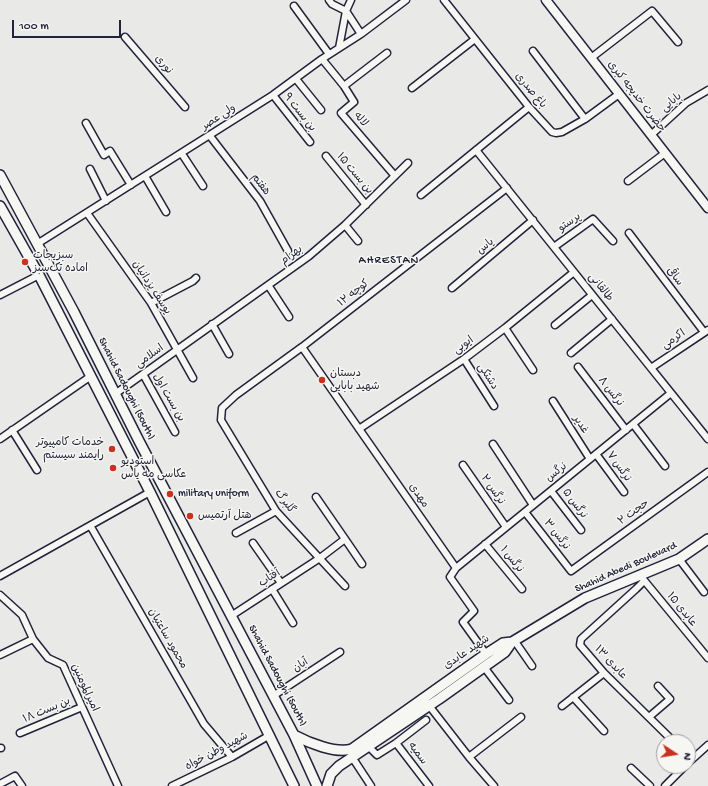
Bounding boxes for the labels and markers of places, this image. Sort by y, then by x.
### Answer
place label: سبزیجات اماده تک‌سبز [33,249,88,275]
marker: سبزیجات اماده تک‌سبز [20,257,30,267]
place label: دبستان شهید بابایی [330,367,380,393]
marker: دبستان شهید بابایی [317,375,327,385]
place label: خدمات کامپیوتر رایمند سیستم [36,436,104,462]
marker: خدمات کامپیوتر رایمند سیستم [107,444,117,454]
place label: استودیو عکاسی مه یاس [121,455,186,481]
marker: استودیو عکاسی مه یاس [108,463,118,473]
place label: military uniform [178,487,249,501]
marker: military uniform [165,489,175,499]
place label: هتل آرتمیس [198,509,252,523]
marker: هتل آرتمیس [185,511,195,521]

